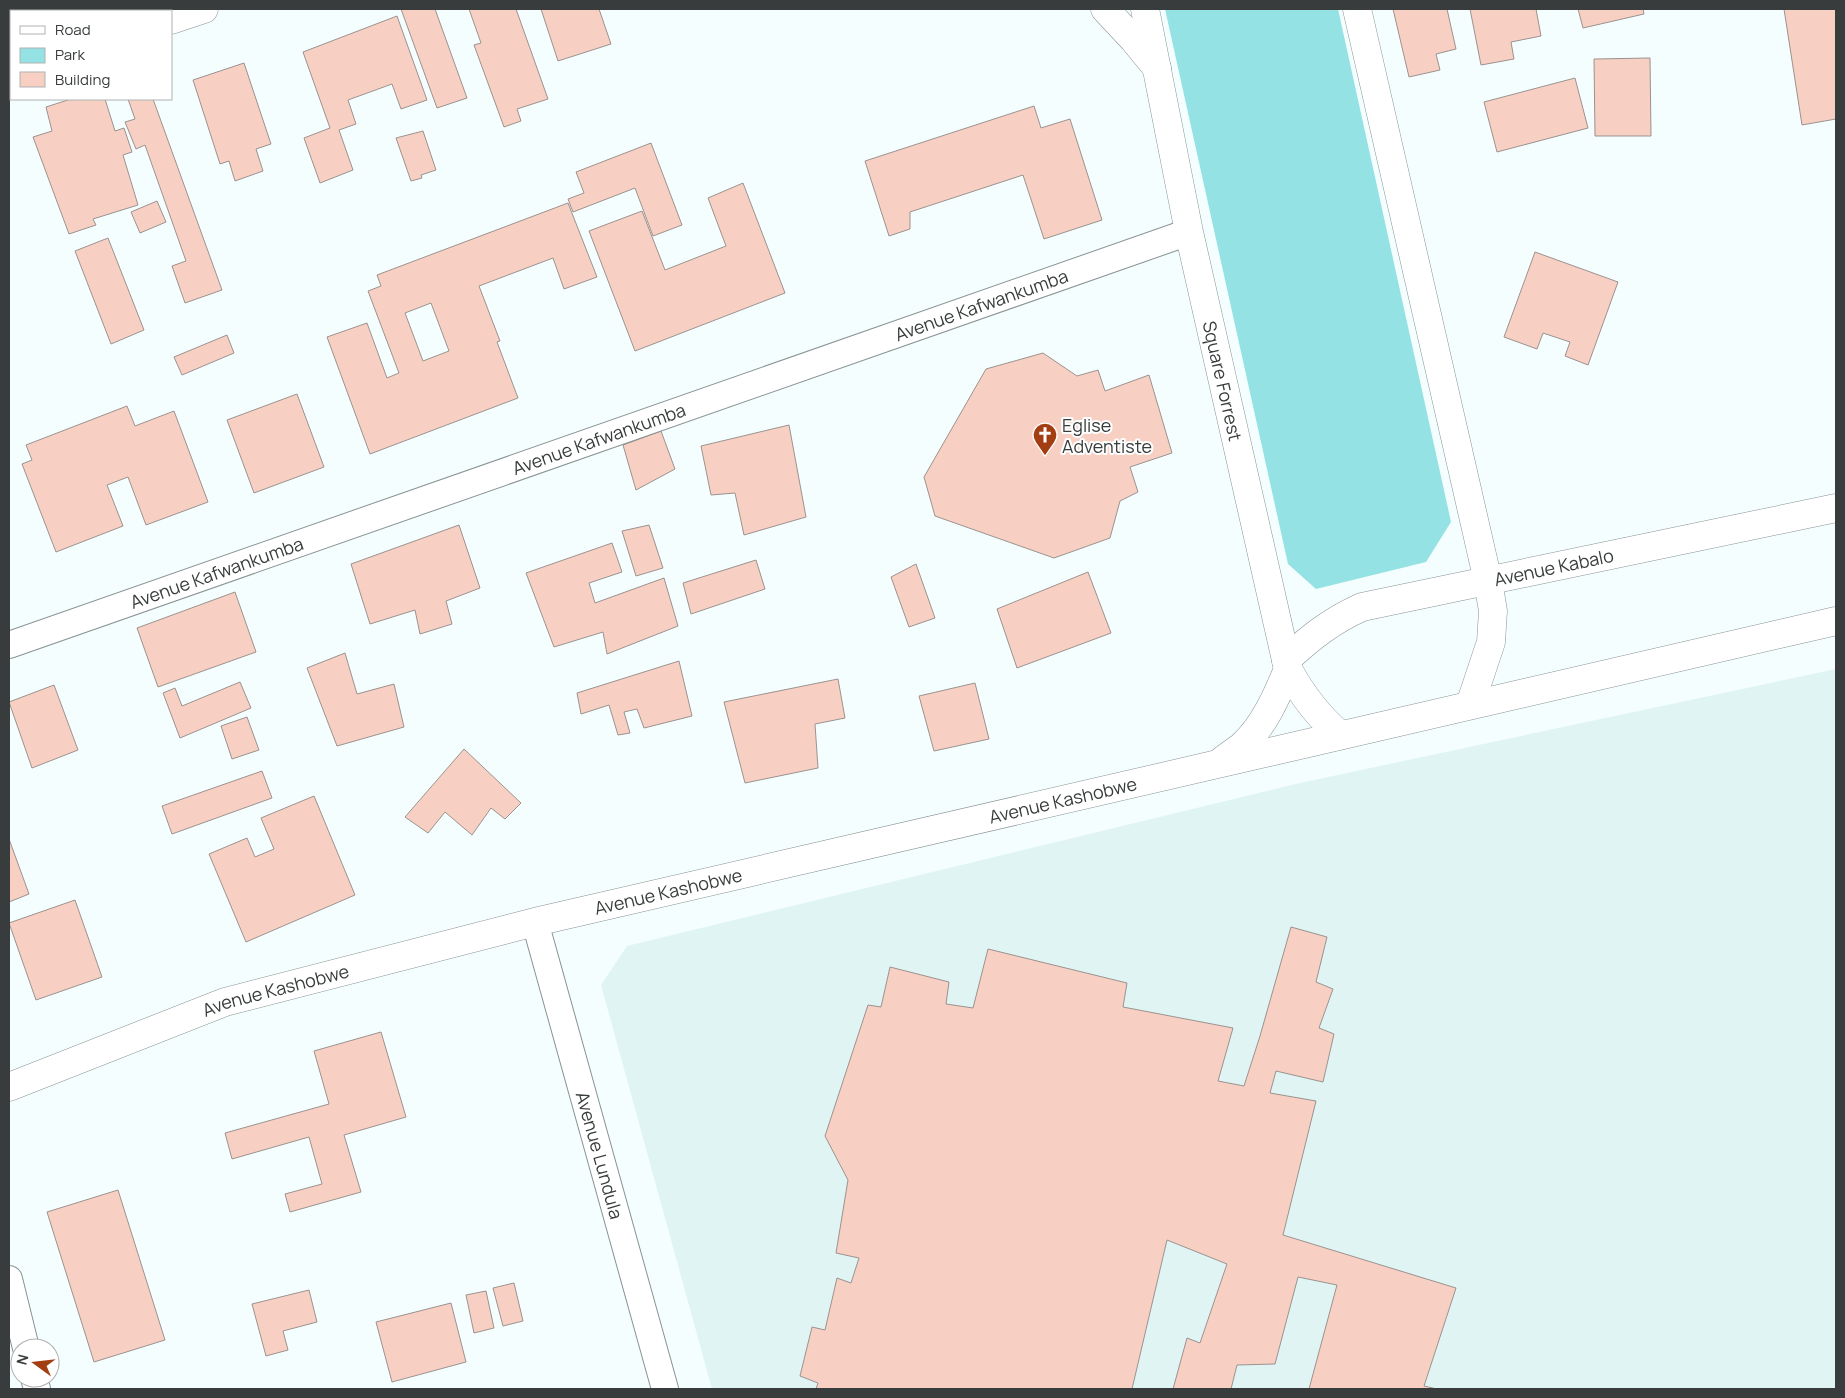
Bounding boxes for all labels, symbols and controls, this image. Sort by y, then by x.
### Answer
legend [10,10,172,100]
text: Road [55,19,91,40]
text: Park [55,44,85,65]
text: Building [55,69,110,90]
street label: Avenue Kafwankumba [891,263,1071,346]
street label: Square Forrest [1198,319,1248,443]
street label: Avenue Kafwankumba [509,397,689,480]
place label: Eglise Adventiste [1062,413,1152,458]
church icon: Eglise Adventiste [1032,422,1058,456]
street label: Avenue Kafwankumba [127,531,306,614]
street label: Avenue Kabalo [1492,543,1616,591]
street label: Avenue Kashobwe [986,771,1139,829]
street label: Avenue Kashobwe [592,862,745,920]
street label: Avenue Kashobwe [199,959,351,1022]
street label: Avenue Lundula [571,1089,629,1222]
north arrow [10,1338,60,1388]
text: N [11,1352,32,1367]

